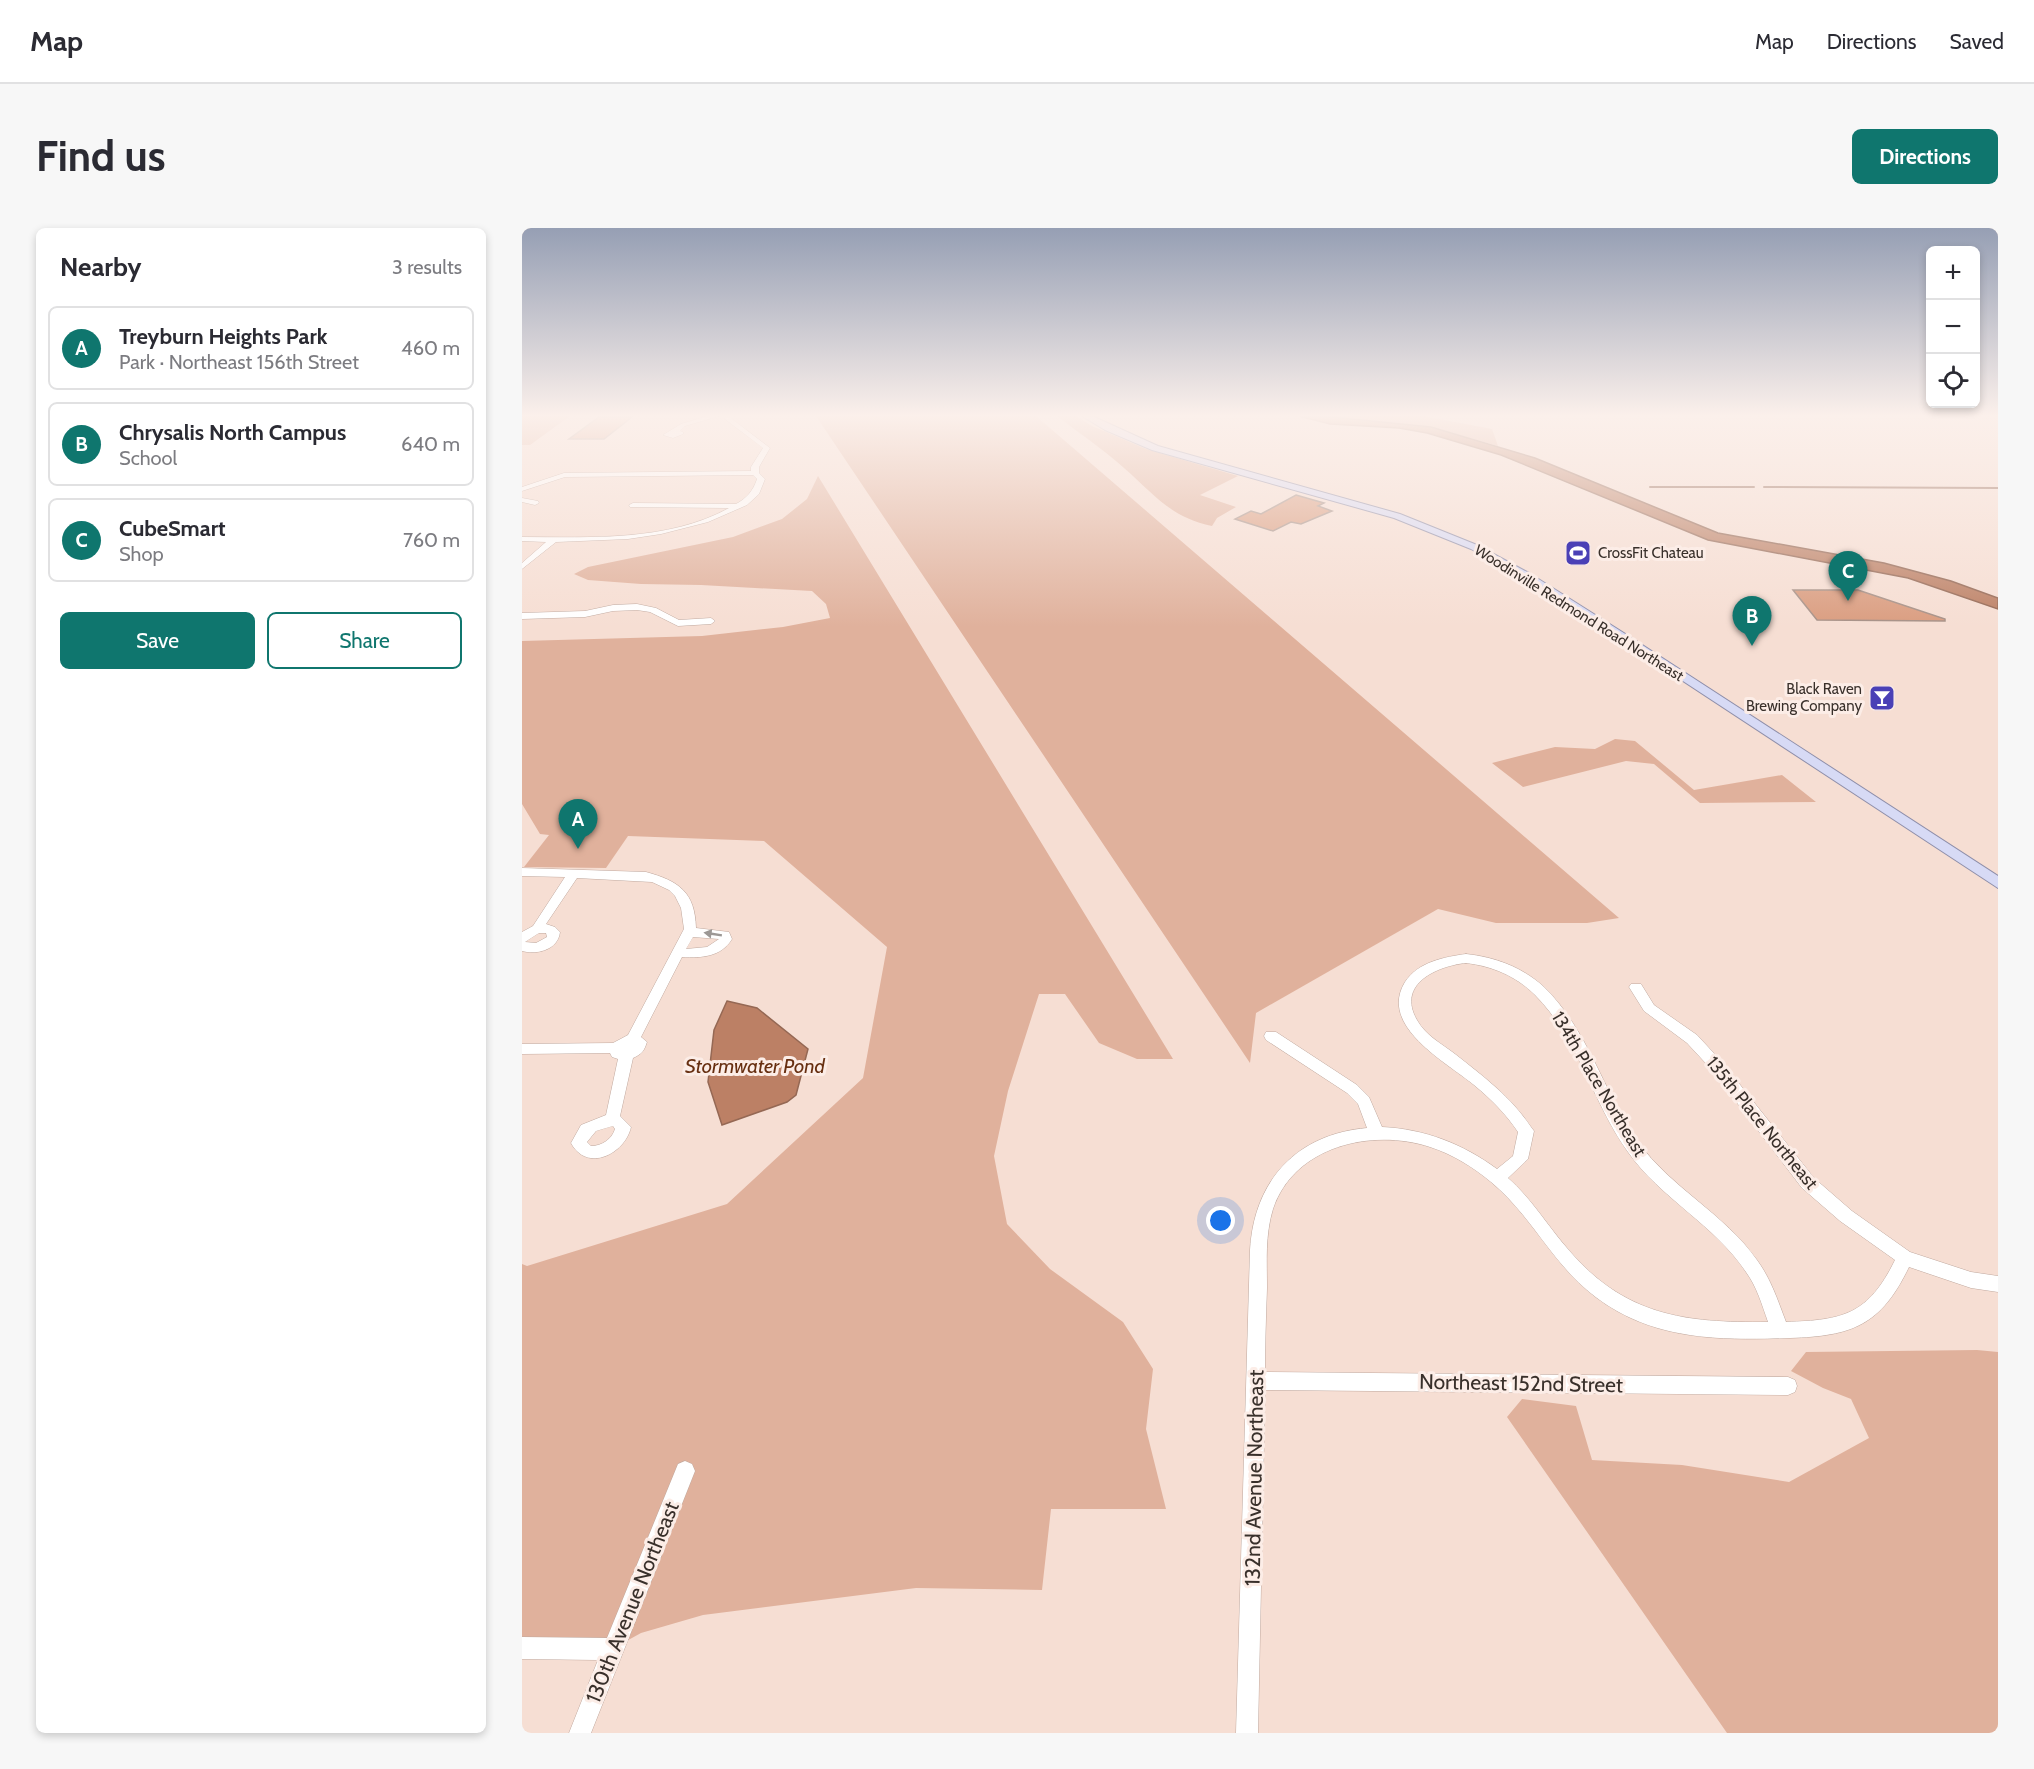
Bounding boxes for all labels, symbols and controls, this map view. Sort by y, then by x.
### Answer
text: Map [30,24,83,58]
text: Map [1755,29,1794,54]
text: Directions [1827,29,1916,54]
text: Saved [1949,29,2004,54]
button: Directions [1852,129,1998,184]
text: Find us [36,130,165,182]
map controls [1926,246,1980,408]
button: + [1926,246,1980,300]
text: Nearby [60,251,141,283]
text: 3 results [392,255,462,279]
button: − [1926,300,1980,354]
text: Treyburn Heights Park [119,323,327,350]
text: A [75,336,88,360]
text: 460 m [401,336,460,360]
text: Park · Northeast 156th Street [119,350,359,374]
button: locate [1926,354,1980,408]
text: Chrysalis North Campus [119,419,346,446]
text: B [75,432,88,456]
text: 640 m [401,432,460,456]
text: School [119,446,177,470]
text: CubeSmart [119,515,225,542]
text: C [75,528,88,552]
text: 760 m [403,528,460,552]
sports icon: CrossFit Chateau [1563,538,1593,568]
street label: Woodinville Redmond Road Northeast [1471,541,1687,685]
text: Shop [119,542,164,566]
place label: CrossFit Chateau [1598,544,1704,562]
pin: C [1828,552,1868,601]
pin: B [1732,596,1772,646]
button: Save [60,612,255,669]
button: Share [267,612,462,669]
place label: Black Raven Brewing Company [1746,680,1862,715]
bar icon: Black Raven Brewing Company [1867,683,1897,713]
pin: A [558,800,598,849]
one-way arrow [704,929,723,938]
street label: 134th Place Northeast [1547,1007,1651,1161]
street label: 135th Place Northeast [1702,1052,1822,1194]
water label: Stormwater Pond [685,1054,825,1078]
your location [1206,1206,1235,1235]
street label: Northeast 152nd Street [1419,1369,1623,1397]
street label: 132nd Avenue Northeast [1240,1370,1268,1586]
street label: 130th Avenue Northeast [580,1498,684,1706]

